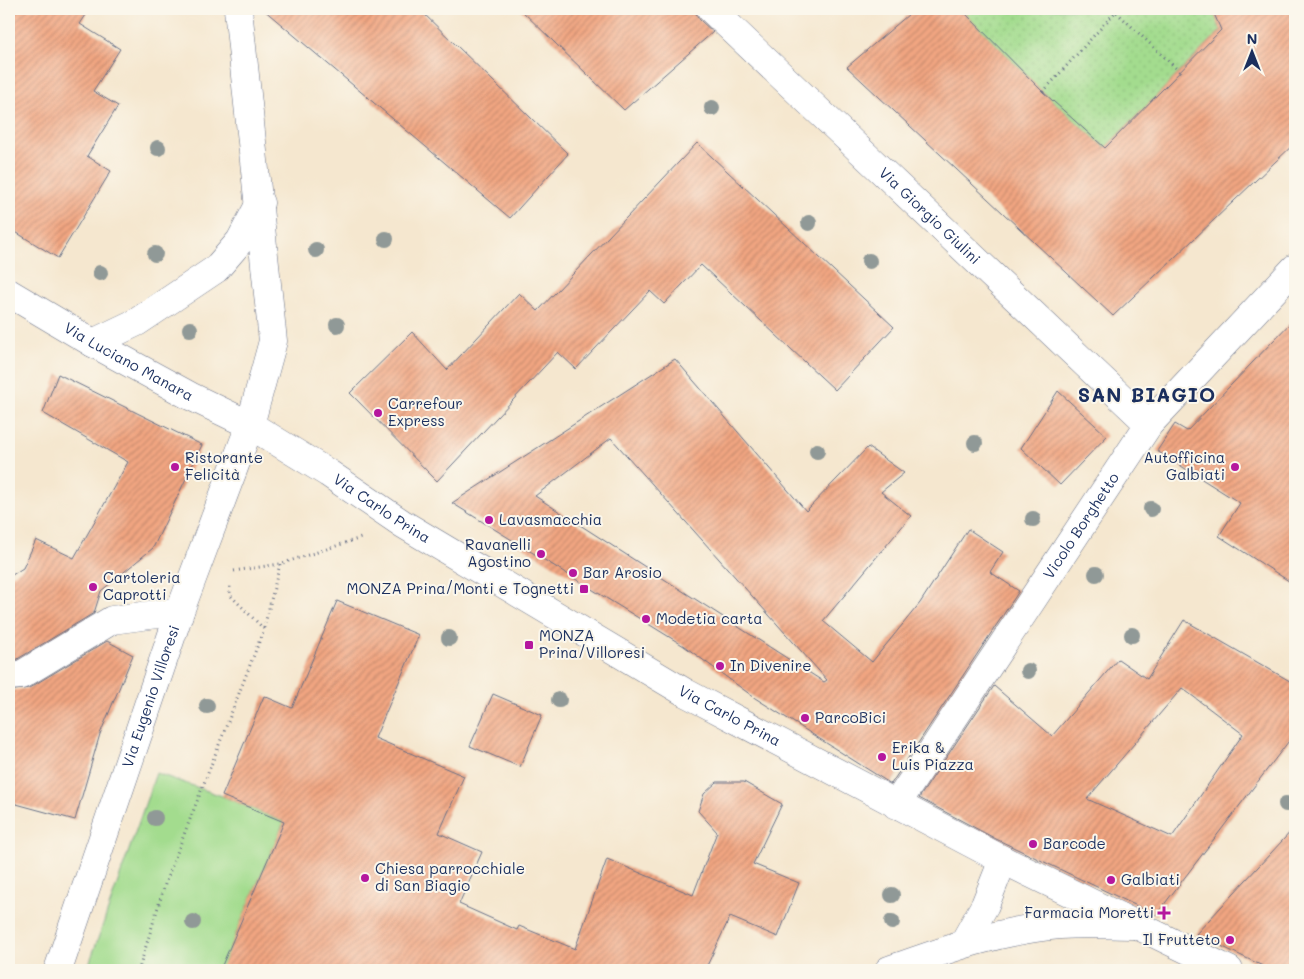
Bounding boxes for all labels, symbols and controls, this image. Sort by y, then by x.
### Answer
north arrow [1226,28,1276,78]
text: N [1247,29,1257,48]
street label: Via Giorgio Giulini [875,162,985,268]
street label: Via Luciano Manara [61,317,197,405]
district label: SAN BIAGIO [1078,381,1216,407]
place label: Carrefour Express [388,393,463,430]
marker: Carrefour Express [372,407,384,419]
place label: Ristorante Felicità [185,447,263,484]
place label: Autofficina Galbiati [1144,447,1225,484]
marker: Ristorante Felicità [169,461,181,473]
marker: Autofficina Galbiati [1229,461,1241,473]
street label: Vicolo Borghetto [1038,468,1123,582]
street label: Via Carlo Prina [330,469,434,547]
place label: Lavasmacchia [499,509,602,529]
marker: Lavasmacchia [483,514,495,526]
place label: Ravanelli Agostino [465,534,531,571]
marker: Ravanelli Agostino [535,548,547,560]
place label: Bar Arosio [583,562,662,582]
place label: Cartoleria Caprotti [103,567,181,604]
marker: Bar Arosio [567,567,579,579]
place label: MONZA Prina/Monti e Tognetti [346,578,574,598]
marker: Cartoleria Caprotti [87,581,99,593]
marker: MONZA Prina/Monti e Tognetti [578,583,590,595]
place label: Modetia carta [656,608,763,628]
marker: Modetia carta [640,613,652,625]
street label: Via Eugenio Villoresi [117,622,184,770]
place label: MONZA Prina/Villoresi [539,625,645,662]
marker: MONZA Prina/Villoresi [523,639,535,651]
place label: In Divenire [730,655,812,675]
marker: In Divenire [714,660,726,672]
street label: Via Carlo Prina [675,680,784,750]
place label: ParcoBici [815,707,886,727]
marker: ParcoBici [799,712,811,724]
place label: Erika & Luis Piazza [892,737,974,774]
marker: Erika & Luis Piazza [876,751,888,763]
place label: Barcode [1043,833,1106,853]
marker: Barcode [1027,838,1039,850]
place label: Chiesa parrocchiale di San Biagio [375,858,525,895]
place label: Galbiati [1121,869,1180,889]
marker: Chiesa parrocchiale di San Biagio [359,872,371,884]
marker: Galbiati [1105,874,1117,886]
place label: Farmacia Moretti [1024,902,1154,922]
marker: Farmacia Moretti [1158,907,1170,919]
place label: Il Frutteto [1143,929,1220,949]
marker: Il Frutteto [1224,934,1236,946]

